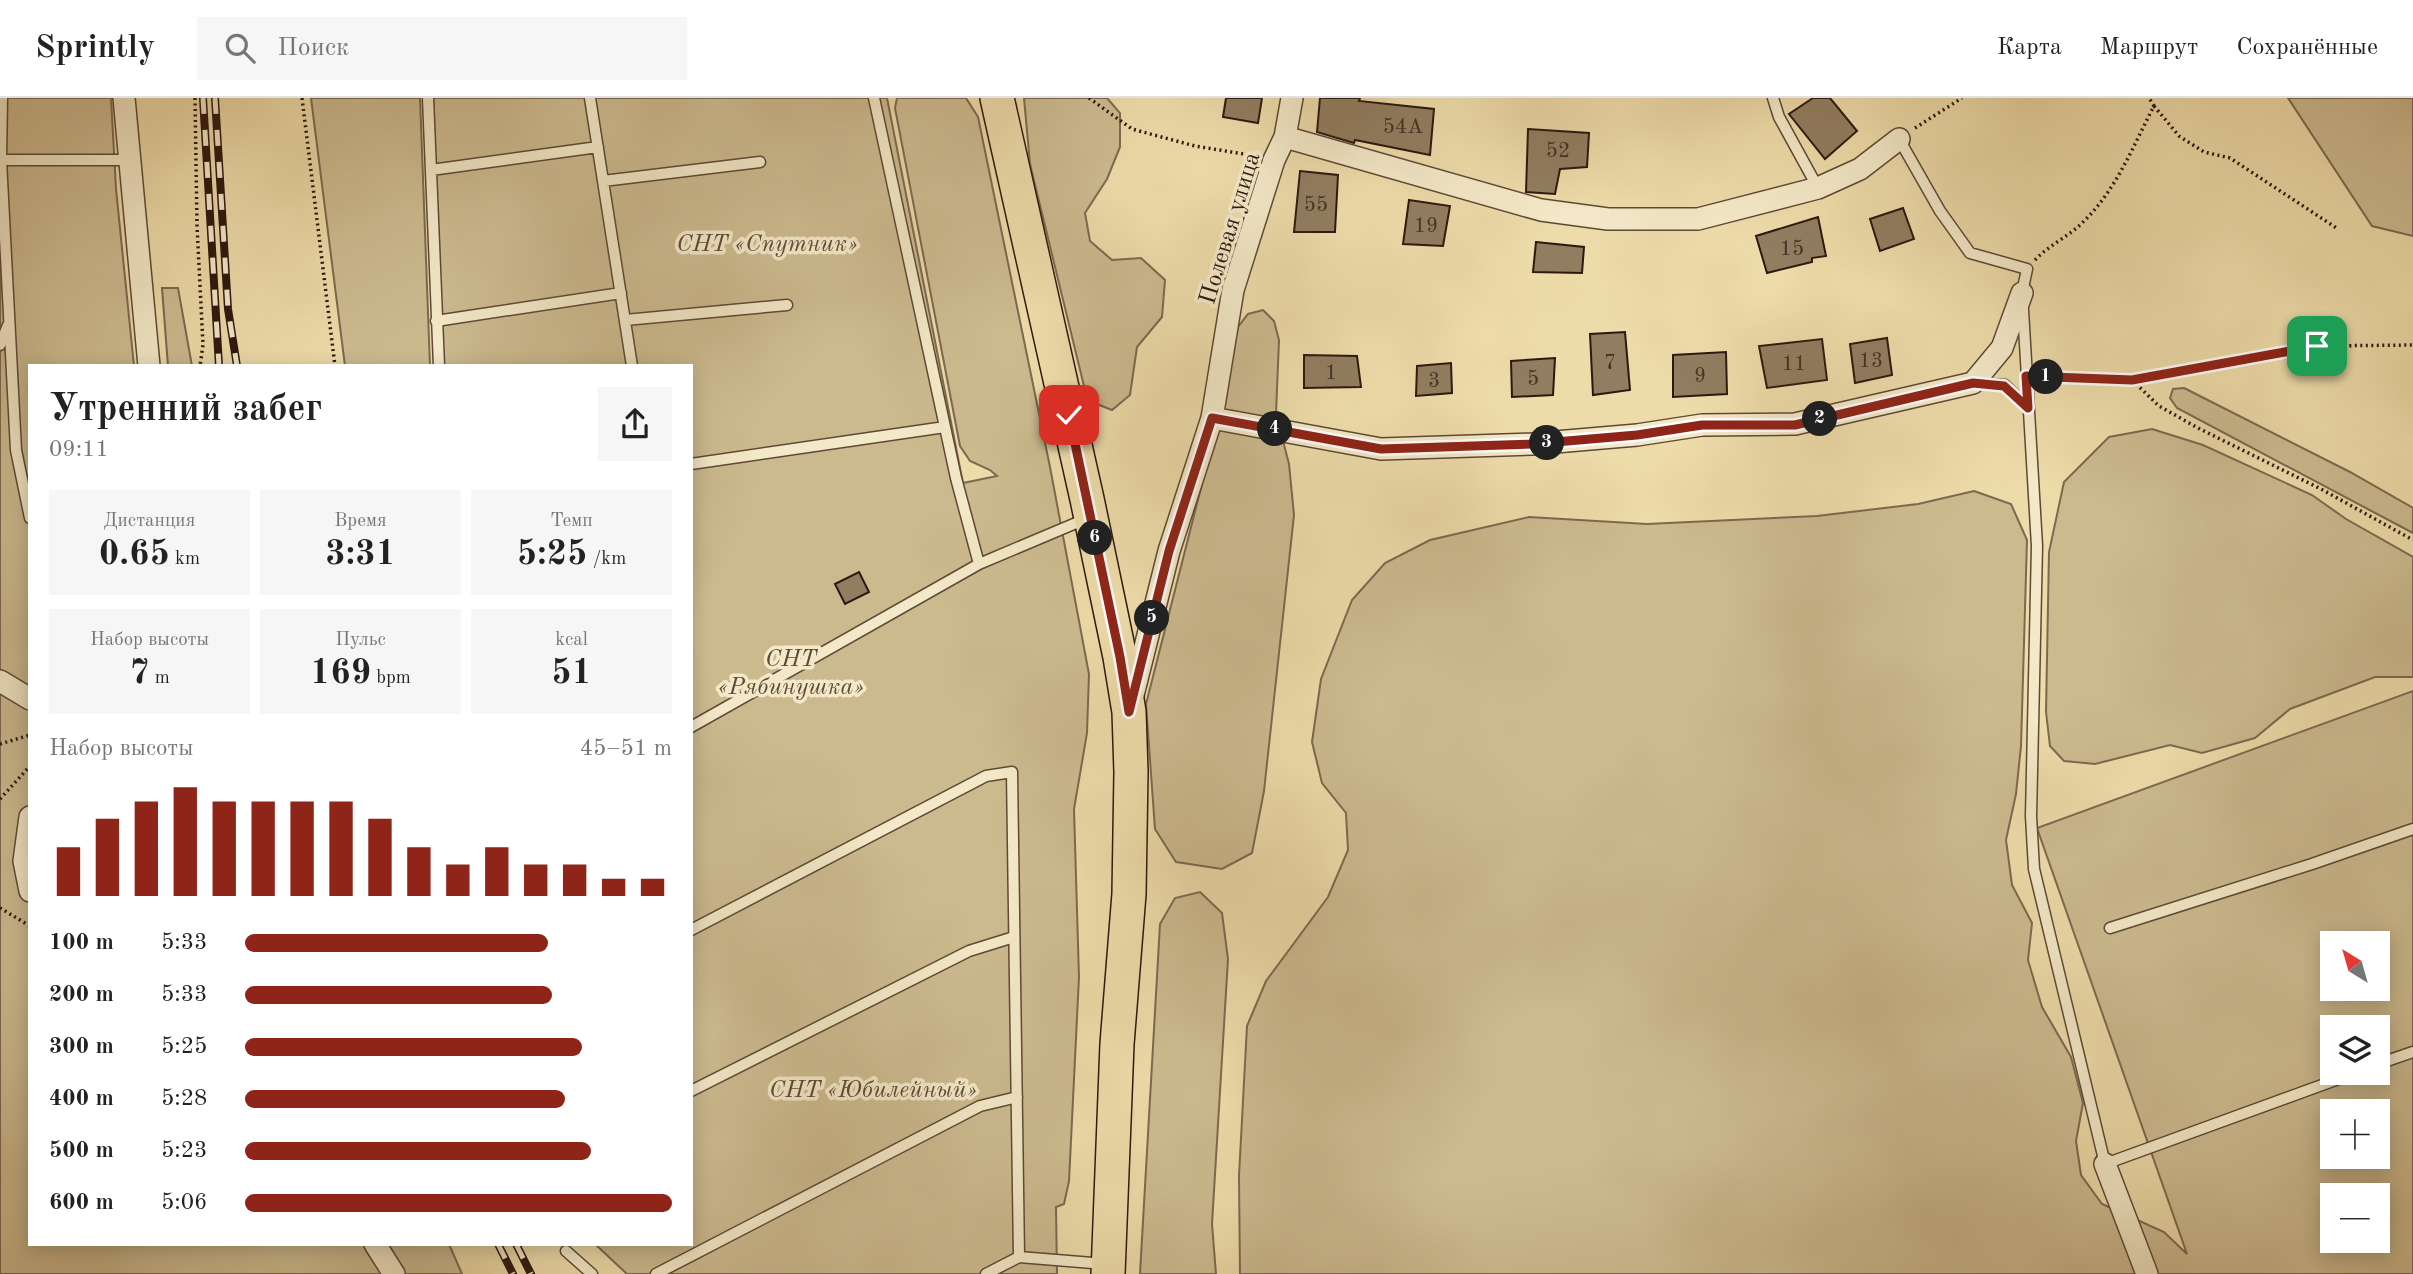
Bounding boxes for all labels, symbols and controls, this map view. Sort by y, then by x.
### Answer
search box [197,17,687,80]
icon: search [221,29,259,67]
text: Sprintly [35,32,155,65]
text: Поиск [277,35,349,61]
text: Карта [1997,36,2062,60]
text: Маршрут [2100,36,2198,60]
text: Сохранённые [2236,36,2378,60]
house number: 54А [1383,117,1423,138]
house number: 52 [1546,141,1570,162]
street label: Полевая улица [1196,149,1266,308]
house number: 55 [1304,195,1328,216]
house number: 19 [1414,216,1438,237]
park label: СНТ «Спутник» [676,233,858,257]
house number: 15 [1780,239,1804,260]
pin [2287,316,2347,376]
icon: arrive [2298,327,2336,365]
house number: 13 [1859,351,1883,372]
house number: 7 [1604,353,1616,374]
house number: 11 [1782,354,1806,375]
pin: 1 [2028,360,2064,394]
house number: 1 [1325,363,1337,384]
house number: 9 [1694,366,1706,387]
text: 1 [2040,367,2051,386]
house number: 5 [1527,369,1539,390]
house number: 3 [1428,371,1440,392]
pin [1039,385,1099,445]
button: share [598,387,672,461]
text: Утренний забег [49,391,322,429]
icon: check [1050,396,1088,434]
pin: 2 [1802,402,1838,436]
text: 2 [1814,409,1825,428]
pin: 4 [1258,412,1292,446]
text: 4 [1269,419,1280,438]
pin: 3 [1530,426,1564,460]
text: 3 [1541,433,1552,452]
text: 09:11 [49,438,109,461]
text: Дистанция [104,512,195,531]
text: Время [334,512,387,531]
text: Темп [550,512,593,531]
pin: 6 [1078,520,1112,556]
text: 6 [1089,528,1100,547]
text: 0.65 [99,537,170,572]
text: 3:31 [325,537,396,572]
text: 5:25 [517,537,587,572]
text: km [170,550,200,569]
text: /km [587,550,626,569]
pin: 5 [1134,601,1170,636]
text: 5 [1146,608,1157,627]
text: Набор высоты [90,631,209,650]
text: Пульс [335,631,386,650]
text: kcal [555,631,588,650]
park label: СНТ «Рябинушка» [718,648,864,700]
text: 7 [129,656,149,691]
text: 169 [310,656,371,691]
text: 51 [551,656,592,691]
text: m [149,669,170,688]
text: bpm [371,669,411,688]
text: Набор высоты [49,737,193,760]
text: 45–51 m [580,737,672,760]
text: 100 m [49,931,114,954]
text: 5:33 [161,931,207,954]
north arrow [2320,931,2390,1001]
map controls [2320,931,2390,1253]
text: 200 m [49,983,114,1006]
text: 5:33 [161,983,207,1006]
button: layers [2320,1015,2390,1085]
text: 300 m [49,1035,114,1058]
text: 5:25 [161,1035,207,1058]
park label: СНТ «Юбилейный» [769,1079,977,1103]
text: 400 m [49,1087,114,1110]
text: 5:28 [161,1087,207,1110]
button: + [2320,1099,2390,1169]
text: 500 m [49,1139,114,1162]
text: 5:23 [161,1139,207,1162]
button: − [2320,1183,2390,1253]
text: 600 m [49,1191,114,1214]
text: 5:06 [161,1191,207,1214]

